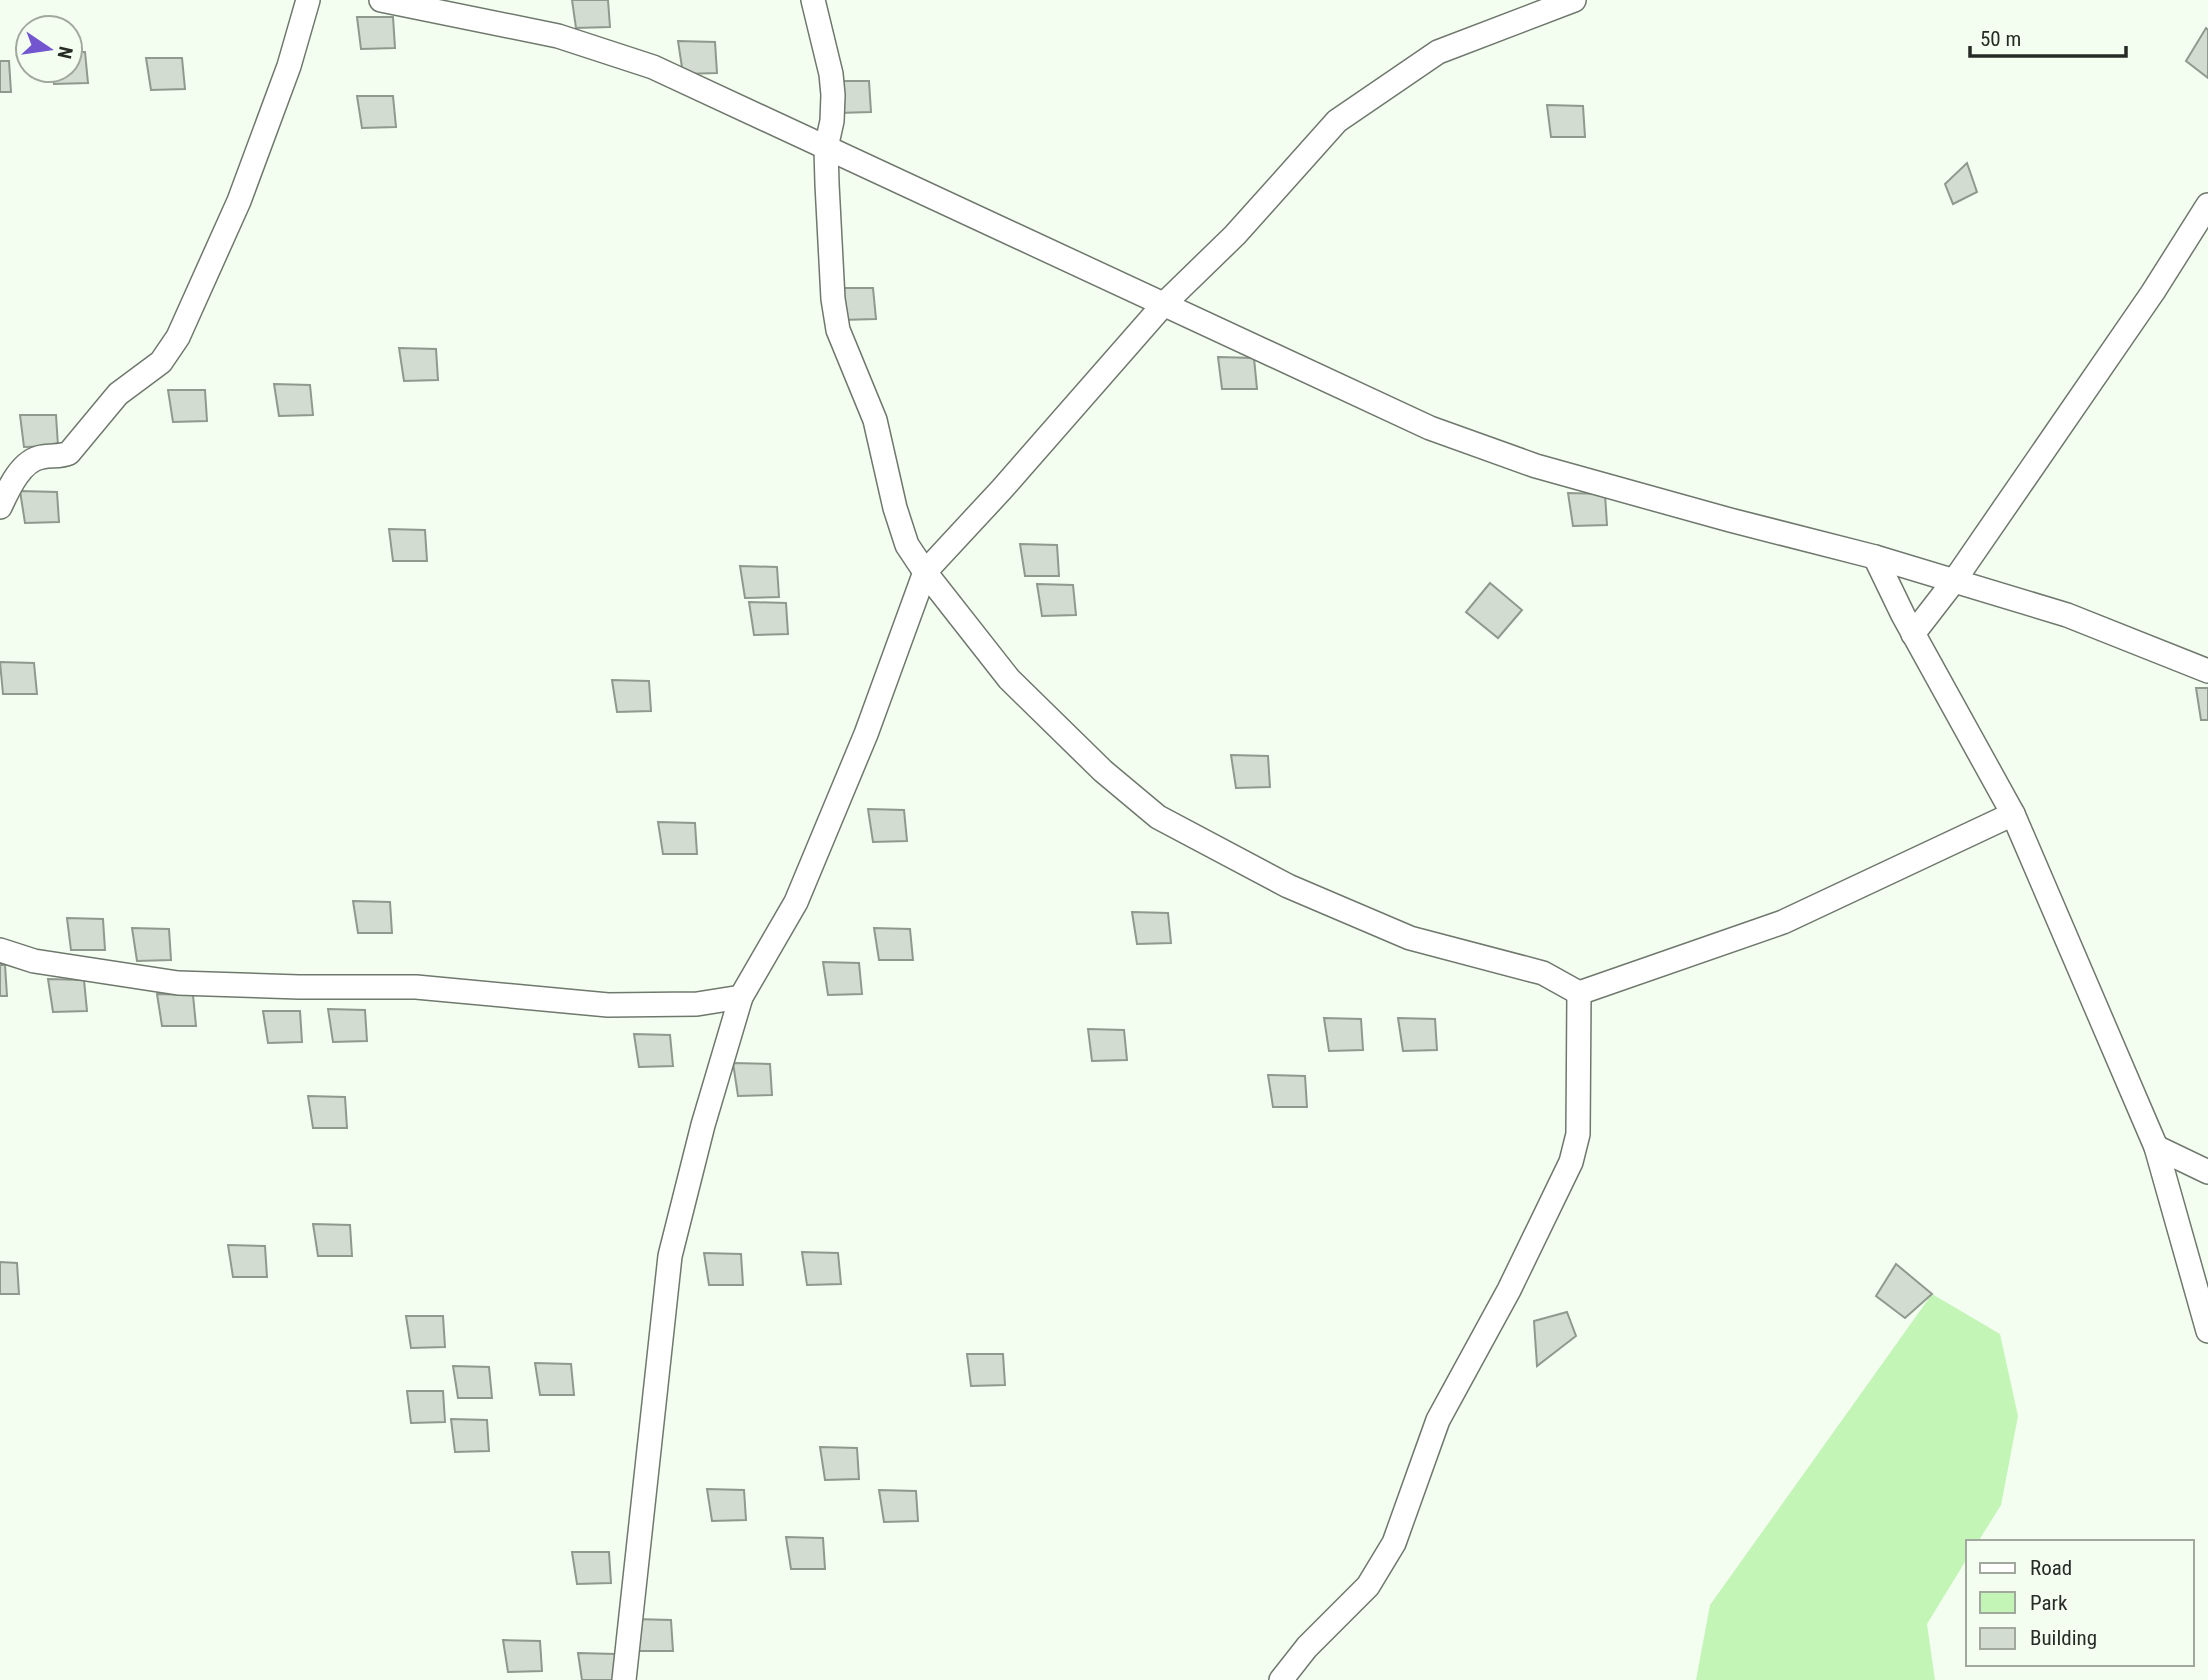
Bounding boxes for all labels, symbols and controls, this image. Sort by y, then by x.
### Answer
north arrow [14,14,84,84]
scale bar [1970,14,2126,58]
text: 50 m [1980,27,2021,51]
text: N [53,44,78,61]
legend [1966,1540,2194,1666]
text: Road [2030,1556,2072,1580]
text: Park [2030,1591,2068,1615]
text: Building [2030,1626,2097,1650]

